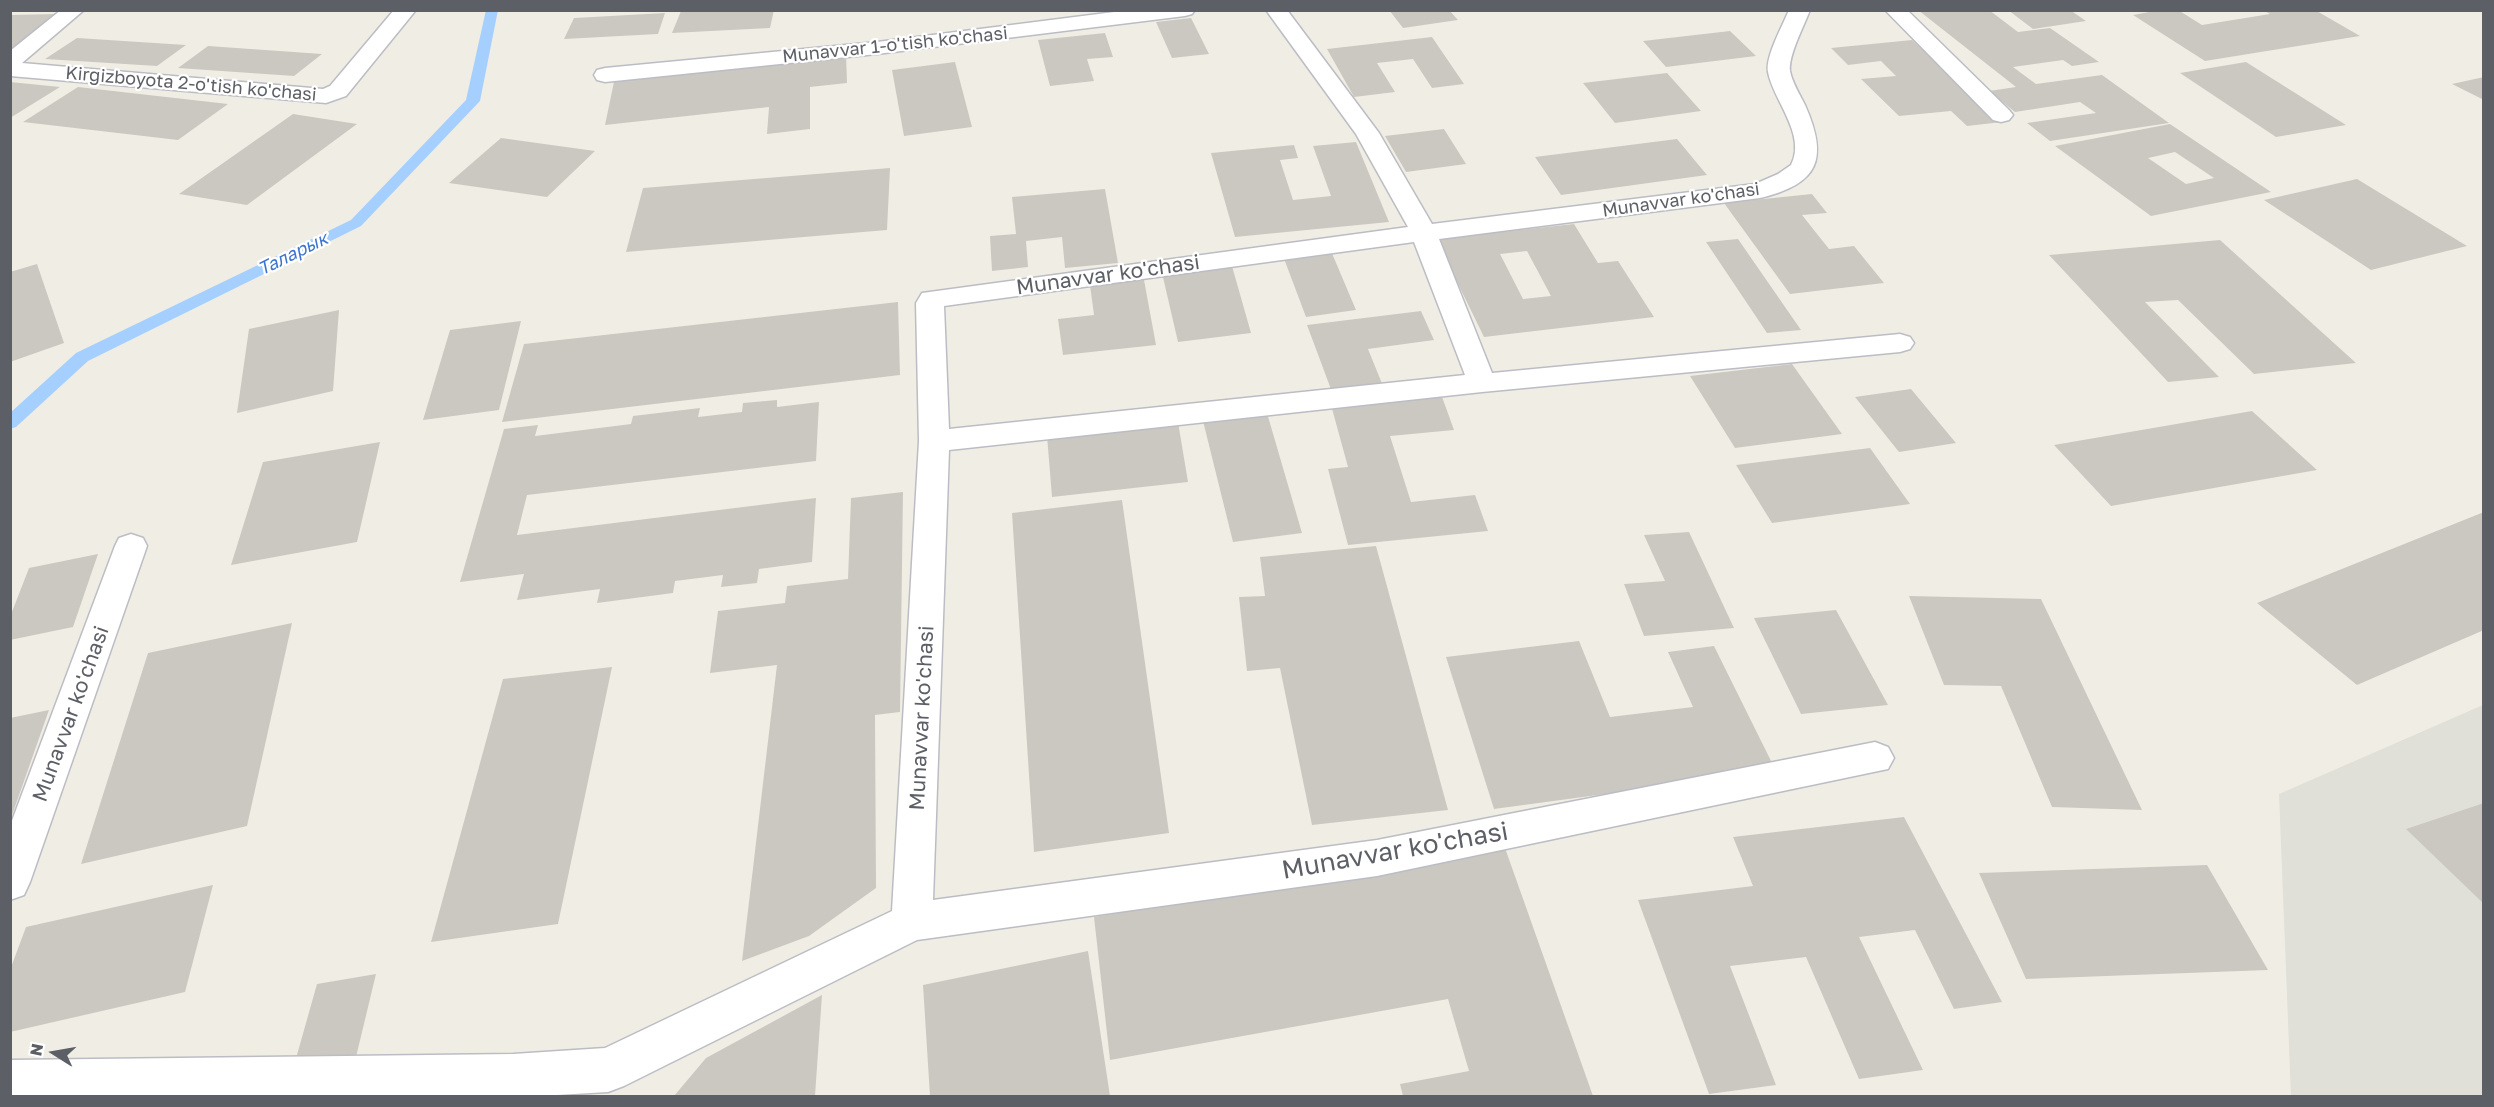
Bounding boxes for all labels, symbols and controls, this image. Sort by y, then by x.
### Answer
street label: Munavvar 1-o'tish ko'chasi [781,22,1009,68]
street label: Kirgizboyota 2-o'tish ko'chasi [64,62,318,106]
street label: Munavvar ko'chasi [1601,178,1761,222]
water label: Таларык [255,228,331,280]
street label: Munavvar ko'chasi [1015,250,1201,300]
street label: Munavvar ko'chasi [27,623,115,805]
street label: Munavvar ko'chasi [905,625,939,811]
street label: Munavvar ko'chasi [1279,816,1511,886]
north arrow [24,1023,84,1083]
text: N [25,1042,47,1057]

